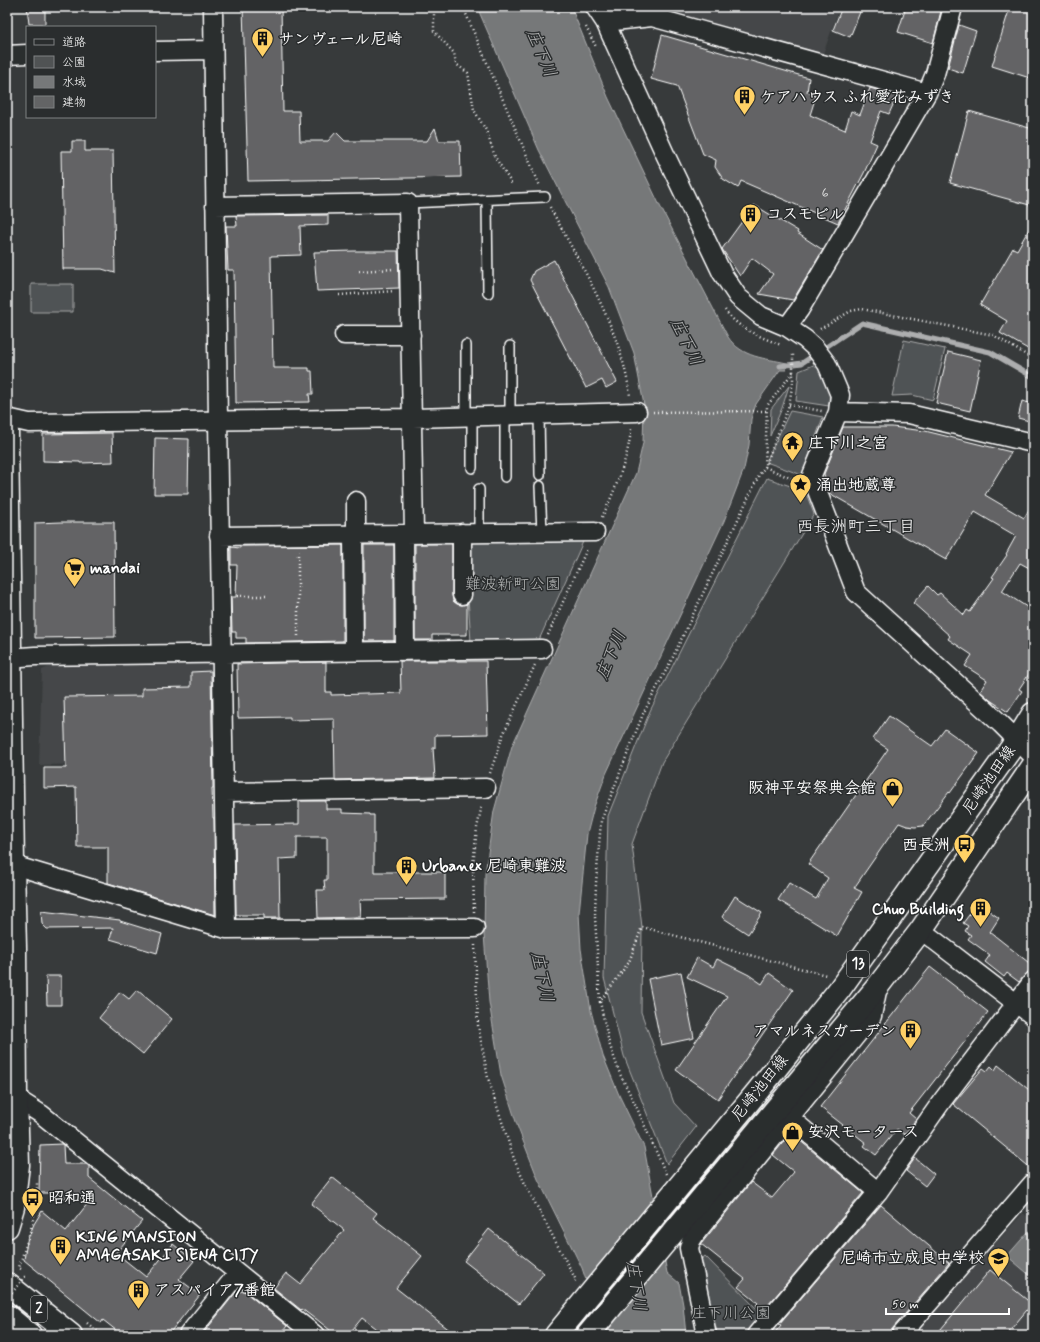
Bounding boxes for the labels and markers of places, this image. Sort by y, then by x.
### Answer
building icon: サンヴェール尼崎 [250,26,276,59]
place label: サンヴェール尼崎 [278,29,402,50]
building icon: ケアハウス ふれ愛花みずき [732,84,758,117]
place label: ケアハウス ふれ愛花みずき [760,87,954,108]
building icon: コスモビル [738,201,764,234]
place label: コスモビル [766,204,845,225]
temple icon: 庄下川之宮 [779,430,805,463]
place label: 庄下川之宮 [808,433,888,454]
place icon: 涌出地蔵尊 [787,472,813,505]
place label: 涌出地蔵尊 [816,475,896,496]
supermarket icon: mandai [62,555,88,588]
place label: mandai [90,558,140,579]
shop icon: 阪神平安祭典会館 [879,775,905,808]
place label: 阪神平安祭典会館 [748,778,876,799]
bus stop icon: 西長洲 [952,832,978,865]
place label: 西長洲 [902,835,950,856]
building icon: Urbanex 尼崎東難波 [394,853,420,886]
place label: Urbanex 尼崎東難波 [422,856,566,877]
building icon: Chuo Building [967,896,993,929]
place label: Chuo Building [872,899,964,922]
building icon: アマルネスガーデン [898,1018,924,1051]
place label: アマルネスガーデン [753,1021,896,1042]
shop icon: 安沢モータース [779,1119,805,1152]
place label: 安沢モータース [808,1122,919,1143]
bus stop icon: 昭和通 [19,1185,45,1218]
place label: 昭和通 [48,1188,96,1209]
place label: KING MANSION AMAGASAKI SIENA CITY [76,1227,259,1266]
building icon: KING MANSION AMAGASAKI SIENA CITY [47,1233,73,1266]
school or university icon: 尼崎市立成良中学校 [986,1245,1012,1278]
place label: 尼崎市立成良中学校 [840,1248,984,1269]
building icon: アスパイア7番館 [126,1277,152,1310]
place label: アスパイア7番館 [154,1280,276,1301]

